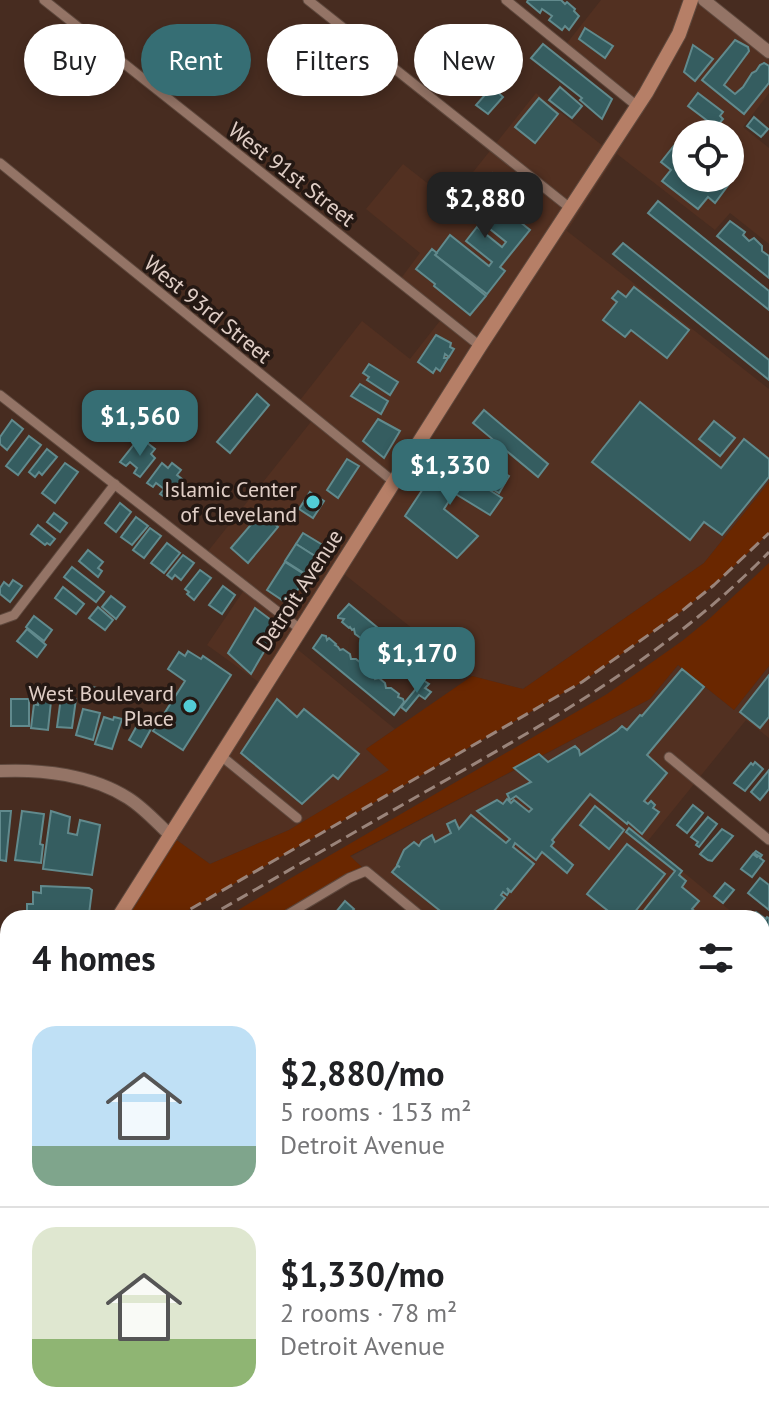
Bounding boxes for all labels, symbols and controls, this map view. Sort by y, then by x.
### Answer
chip: Buy [24,24,125,96]
chip: Rent [141,24,251,96]
chip: Filters [267,24,398,96]
chip: New [414,24,523,96]
street label: West 91st Street [223,116,362,233]
map controls [672,120,744,192]
button: locate [672,120,744,192]
pin: $2,880 [420,172,550,240]
text: $2,880 [445,181,525,214]
street label: West 93rd Street [138,249,278,369]
pin: $1,560 [75,390,205,458]
text: $1,560 [100,399,180,432]
pin: $1,330 [385,439,515,507]
text: $1,330 [410,448,490,481]
place label: Islamic Center of Cleveland [164,475,298,528]
marker: Islamic Center of Cleveland [304,493,322,511]
street label: Detroit Avenue [249,524,349,656]
pin: $1,170 [352,627,482,695]
text: $1,170 [377,636,457,669]
place label: West Boulevard Place [28,679,174,732]
marker: West Boulevard Place [181,697,199,715]
text: 4 homes [32,936,156,980]
icon: filters [694,936,738,980]
text: $2,880/mo [280,1051,444,1095]
icon: home [96,1058,192,1154]
text: 5 rooms · 153 m² [280,1095,472,1128]
text: Detroit Avenue [280,1128,445,1161]
text: $1,330/mo [280,1252,444,1296]
icon: home [96,1259,192,1355]
text: 2 rooms · 78 m² [280,1296,457,1329]
text: Detroit Avenue [280,1329,445,1362]

